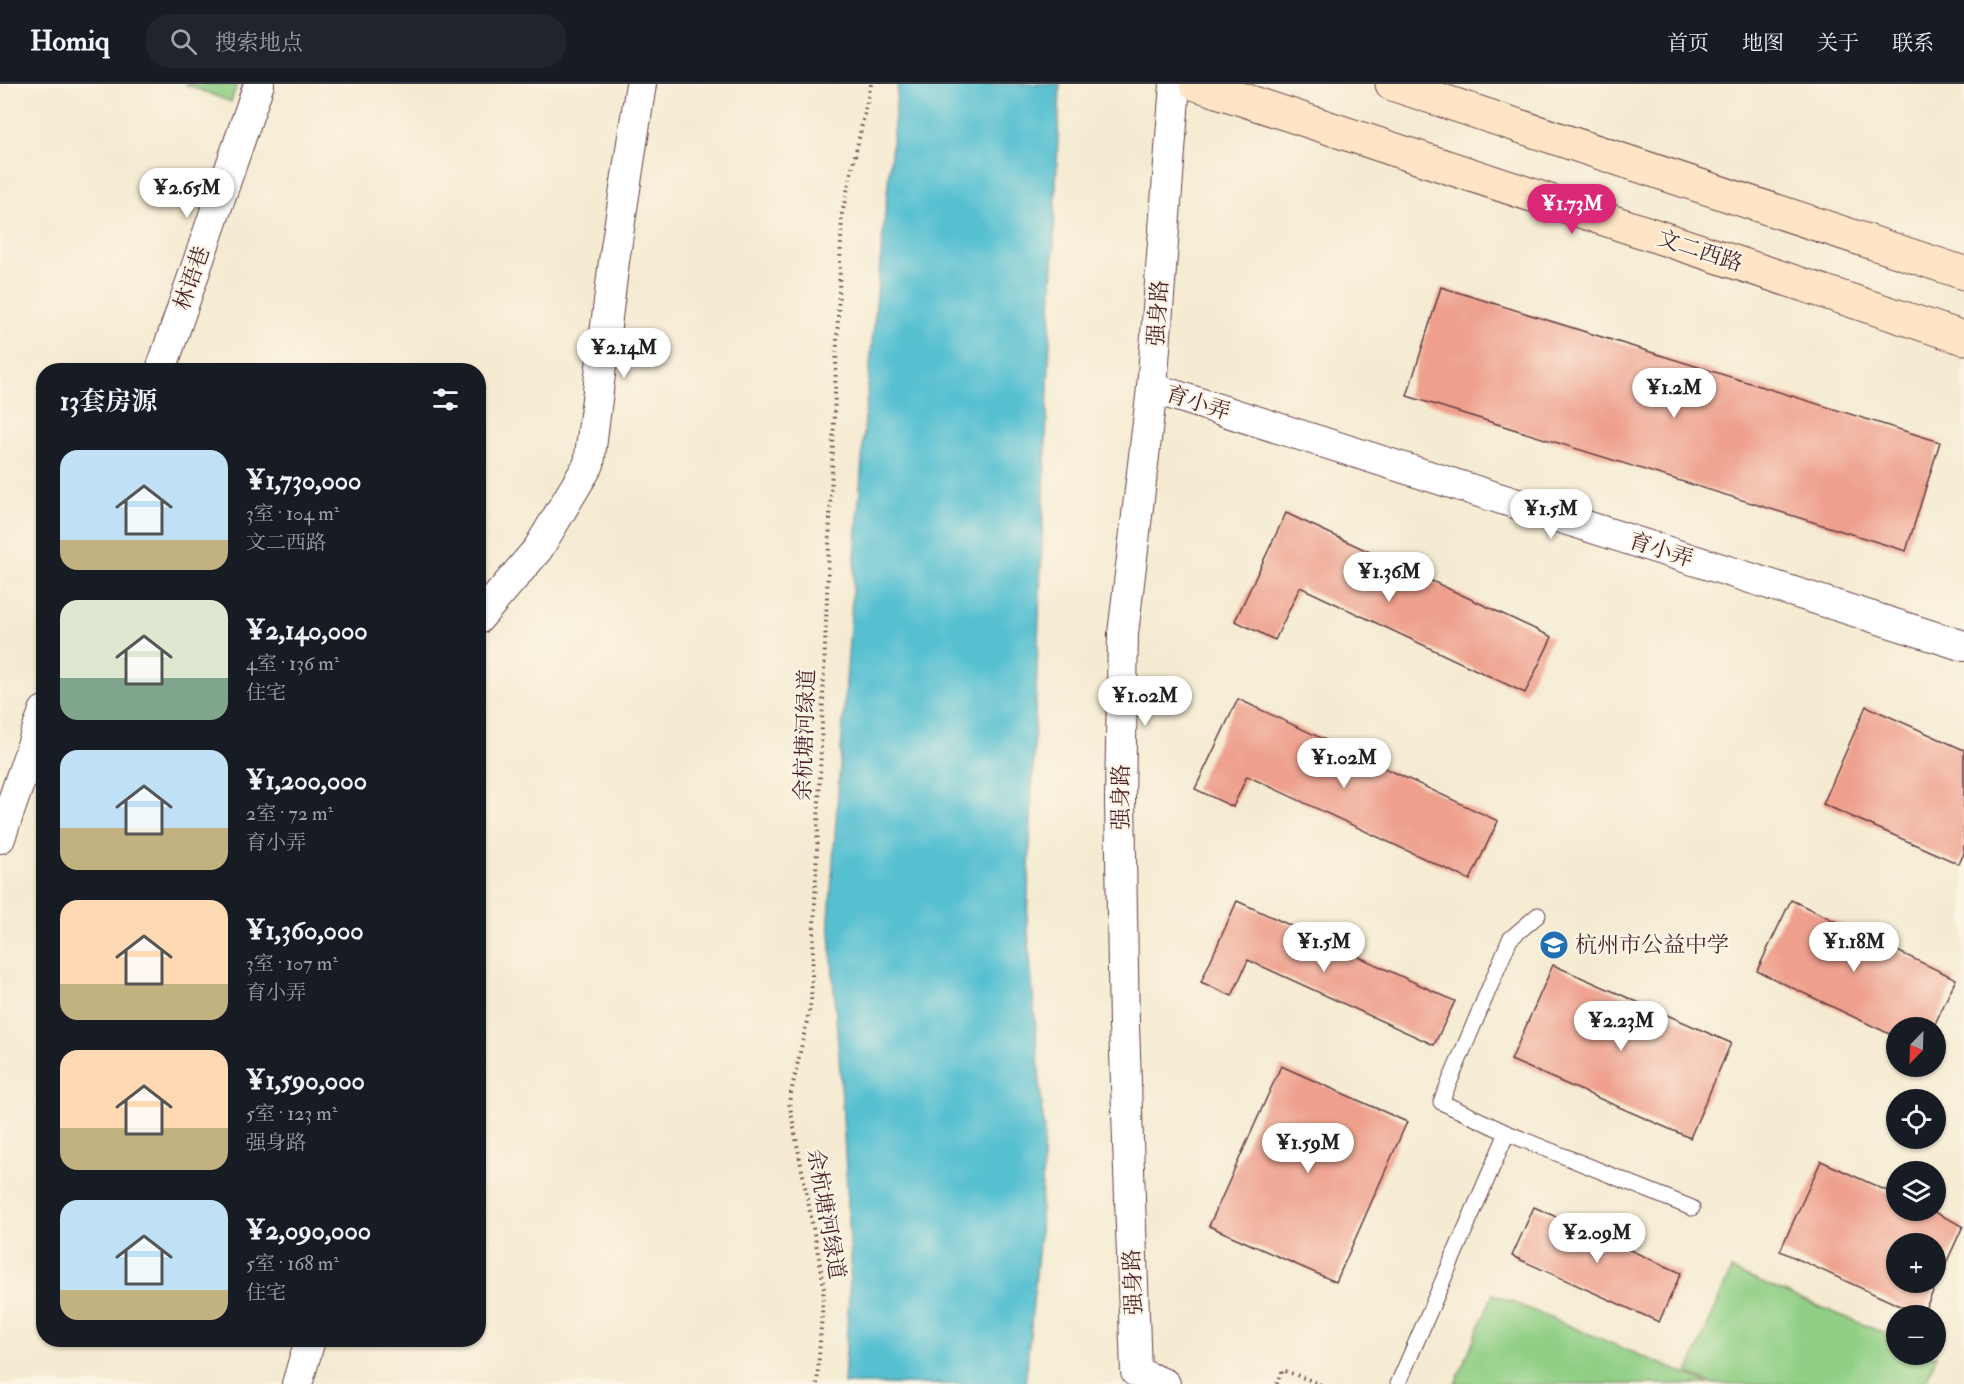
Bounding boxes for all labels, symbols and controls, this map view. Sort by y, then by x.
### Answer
search box [146,14,566,68]
text: Homiq [30,24,110,59]
icon: search [167,25,200,58]
text: 搜索地点 [215,29,303,57]
text: 首页 [1667,30,1709,57]
text: 地图 [1742,30,1784,57]
text: 关于 [1817,30,1859,57]
text: 联系 [1892,30,1934,57]
pin: ¥2.65M [138,168,236,219]
text: ¥2.65M [153,175,221,200]
pin: ¥1.73M [1523,184,1621,235]
text: ¥1.73M [1541,191,1603,216]
street label: 文二西路 [1654,224,1746,278]
street label: 林语巷 [168,242,216,314]
street label: 强身路 [1142,279,1174,347]
pin: ¥2.14M [575,328,673,379]
text: ¥2.14M [591,335,657,360]
pin: ¥1.2M [1632,368,1716,419]
text: ¥1.2M [1646,375,1702,400]
street label: 育小弄 [1162,379,1234,427]
icon: filters [429,383,462,416]
text: 13套房源 [60,386,157,418]
text: ¥1,730,000 [246,465,361,497]
icon: home [108,474,180,546]
pin: ¥1.5M [1509,489,1593,540]
text: ¥1.5M [1524,496,1578,521]
text: 3室 · 104 m² [246,501,339,526]
street label: 育小弄 [1625,526,1697,574]
text: 文二西路 [246,530,326,555]
pin: ¥1.36M [1340,552,1438,603]
text: ¥1.36M [1357,559,1421,584]
text: ¥2,140,000 [246,615,368,647]
icon: home [108,624,180,696]
text: 4室 · 136 m² [246,651,339,676]
street label: 余杭塘河绿道 [789,669,821,801]
pin: ¥1.02M [1096,676,1194,727]
text: 住宅 [246,680,286,705]
text: ¥1.02M [1112,683,1178,708]
pin: ¥1.02M [1295,738,1393,789]
text: ¥1.02M [1311,745,1377,770]
street label: 强身路 [1107,764,1135,830]
text: ¥1,200,000 [246,765,367,797]
icon: home [108,774,180,846]
text: 2室 · 72 m² [246,801,333,826]
text: 育小弄 [246,830,306,855]
text: ¥1,360,000 [246,915,364,947]
pin: ¥1.5M [1282,922,1366,973]
pin: ¥1.18M [1805,922,1903,973]
icon: home [108,924,180,996]
text: ¥1.5M [1297,929,1351,954]
school or university icon: 杭州市公益中学 [1538,929,1570,961]
text: ¥1.18M [1823,929,1885,954]
place label: 杭州市公益中学 [1575,931,1729,959]
text: 3室 · 107 m² [246,951,338,976]
text: 育小弄 [246,980,306,1005]
pin: ¥2.23M [1572,1001,1670,1052]
text: ¥2.23M [1588,1008,1654,1033]
north arrow [1886,1017,1946,1077]
map controls [1886,1017,1946,1365]
text: ¥1,590,000 [246,1065,365,1097]
icon: home [108,1074,180,1146]
button: locate [1886,1089,1946,1149]
text: 5室 · 123 m² [246,1101,337,1126]
pin: ¥1.59M [1259,1123,1357,1174]
text: 强身路 [246,1130,306,1155]
text: ¥1.59M [1276,1130,1340,1155]
street label: 余杭塘河绿道 [801,1147,851,1281]
button: layers [1886,1161,1946,1221]
pin: ¥2.09M [1548,1213,1646,1264]
text: ¥2,090,000 [246,1215,371,1247]
text: ¥2.09M [1563,1220,1631,1245]
icon: home [108,1224,180,1296]
button: + [1886,1233,1946,1293]
street label: 强身路 [1118,1249,1148,1315]
text: 5室 · 168 m² [246,1251,339,1276]
text: 住宅 [246,1280,286,1305]
button: − [1886,1305,1946,1365]

